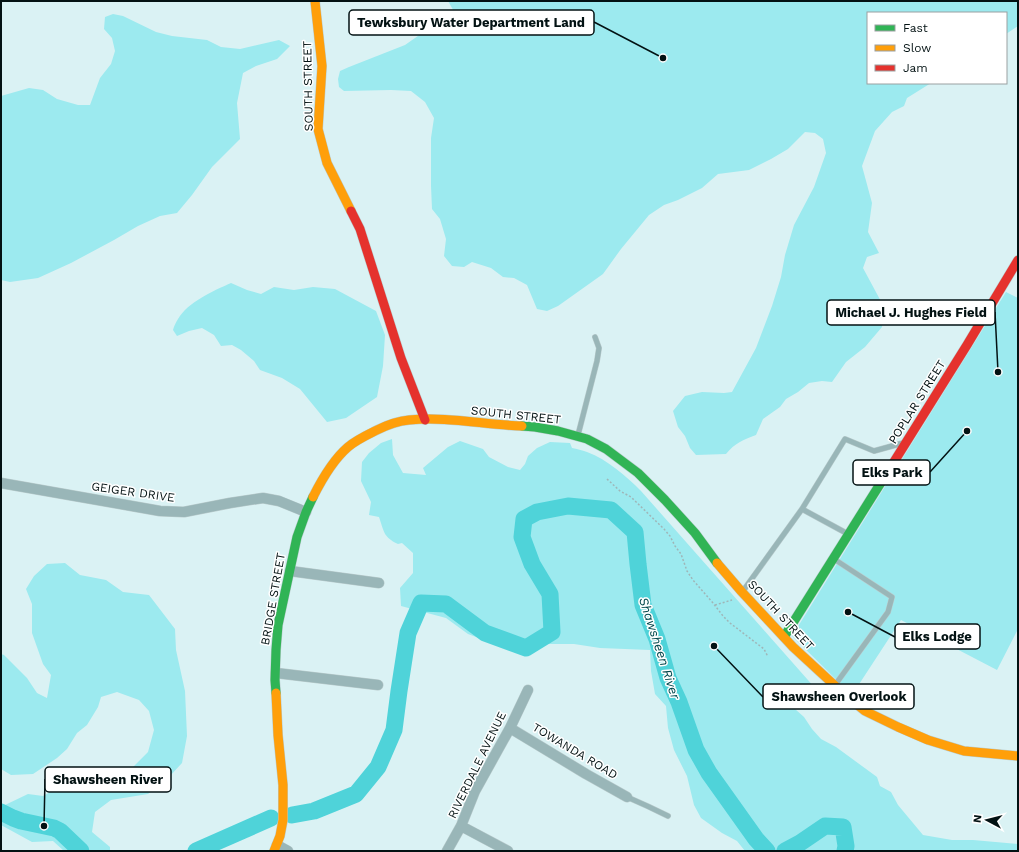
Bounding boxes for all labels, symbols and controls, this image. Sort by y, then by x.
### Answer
callout: Tewksbury Water Department Land [349,10,594,35]
legend [867,12,1007,84]
text: Tewksbury Water Department Land [357,15,585,30]
text: Fast [903,21,928,35]
street label: SOUTH STREET [300,41,316,131]
text: Slow [903,41,931,55]
text: Jam [903,61,928,75]
callout: Michael J. Hughes Field [827,300,995,325]
text: Michael J. Hughes Field [835,305,987,320]
street label: POPLAR STREET [886,358,948,446]
street label: SOUTH STREET [470,403,562,427]
callout: Elks Park [853,460,930,485]
text: Elks Park [861,465,923,480]
street label: GEIGER DRIVE [90,479,176,505]
street label: BRIDGE STREET [258,552,288,646]
street label: SOUTH STREET [745,577,817,653]
water label: Shawsheen River [636,595,683,702]
callout: Elks Lodge [895,624,980,649]
text: Elks Lodge [902,629,972,644]
callout: Shawsheen Overlook [763,684,914,709]
text: Shawsheen Overlook [772,689,907,704]
street label: RIVERDALE AVENUE [445,709,509,821]
street label: TOWANDA ROAD [530,720,620,782]
callout: Shawsheen River [45,767,171,792]
text: Shawsheen River [53,772,164,787]
north arrow [967,800,1007,840]
text: N [971,814,985,824]

